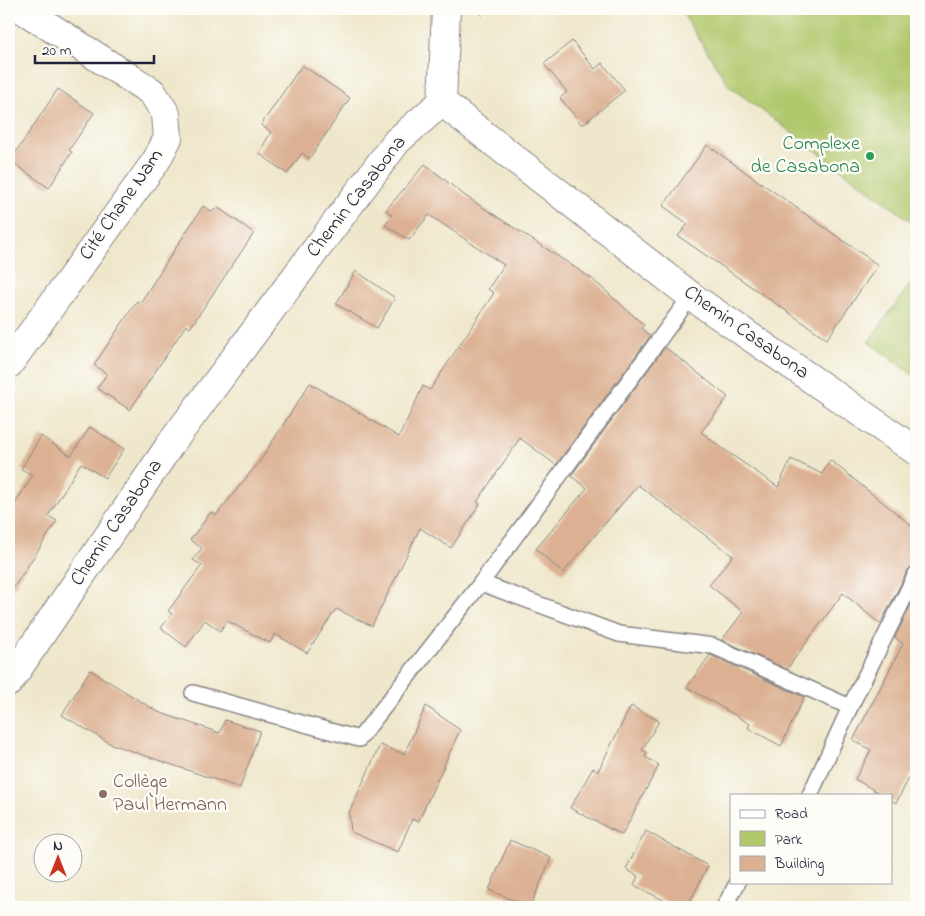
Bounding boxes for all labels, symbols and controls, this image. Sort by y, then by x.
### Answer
scale bar [35,32,154,64]
text: 20 m [42,40,72,62]
street label: Chemin Casabona [300,130,414,264]
place label: Complexe de Casabona [750,130,860,182]
street label: Cité Chane Nam [73,143,171,267]
marker: Complexe de Casabona [864,150,876,162]
street label: Chemin Casabona [677,279,815,387]
street label: Chemin Casabona [64,454,170,592]
place label: Collège Paul Hermann [113,768,227,820]
marker: Collège Paul Hermann [97,788,109,800]
legend [730,794,892,884]
text: Road [775,803,808,825]
text: Park [775,829,803,851]
north arrow [32,834,82,884]
text: N [53,836,63,857]
text: Building [774,853,824,876]

